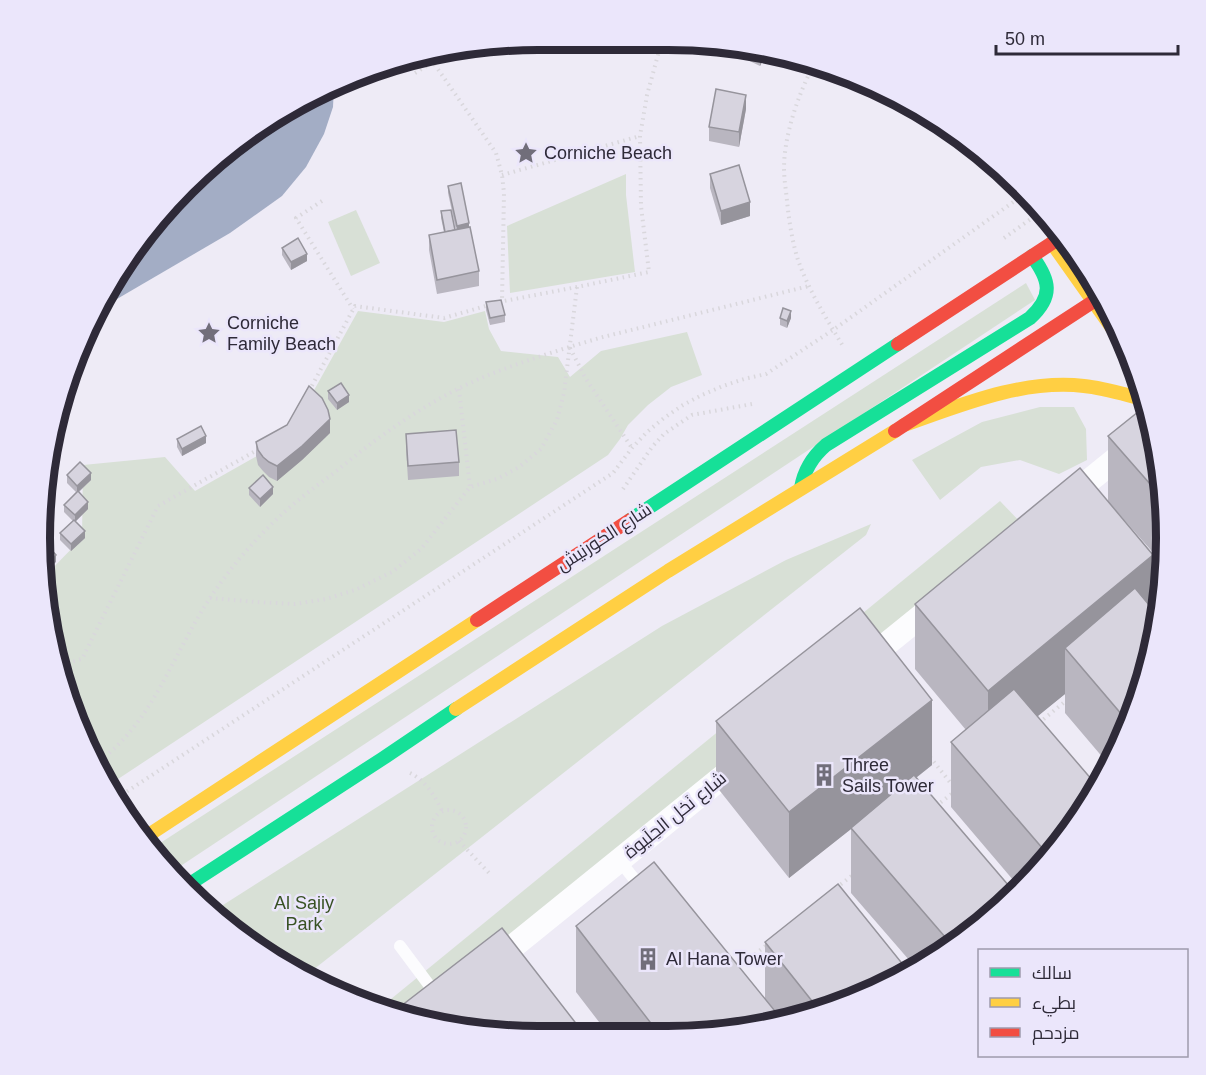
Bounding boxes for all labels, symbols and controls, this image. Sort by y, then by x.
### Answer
scale bar [996,18,1178,56]
text: 50 m [1005,29,1045,49]
place icon: Corniche Beach [513,140,539,166]
place label: Corniche Beach [544,143,672,163]
place label: Corniche Family Beach [227,313,336,354]
place icon: Corniche Family Beach [196,320,222,346]
street label: شارع الكورنيش [553,499,656,577]
place label: Three Sails Tower [842,755,934,796]
building icon: Three Sails Tower [811,762,837,788]
street label: شارع نَخل الحِلَيوة [620,768,731,864]
park label: Al Sajiy Park [274,893,334,934]
building icon: Al Hana Tower [635,946,661,972]
place label: Al Hana Tower [666,949,783,969]
legend [978,949,1188,1057]
text: سالك [1032,963,1072,983]
text: بطيء [1032,993,1076,1017]
text: مزدحم [1032,1023,1080,1045]

